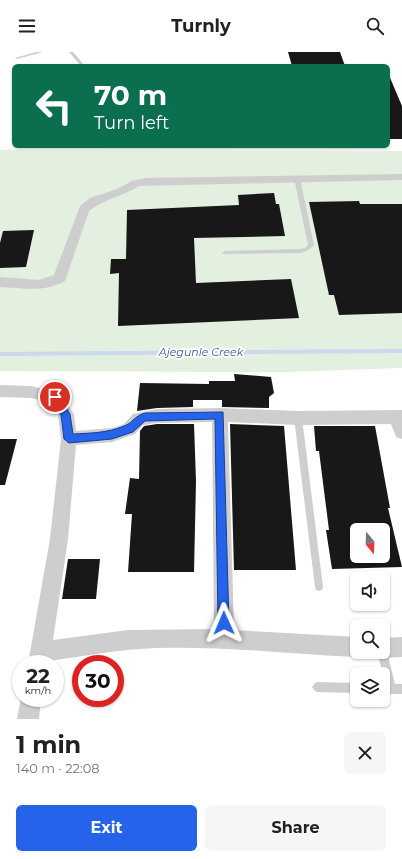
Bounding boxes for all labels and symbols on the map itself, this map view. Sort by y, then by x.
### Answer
water label: Ajegunle Creek [158,345,244,359]
pin [38,380,72,414]
north arrow [350,523,390,563]
position arrow [203,602,245,644]
speed limit sign: 30 [72,655,124,707]

